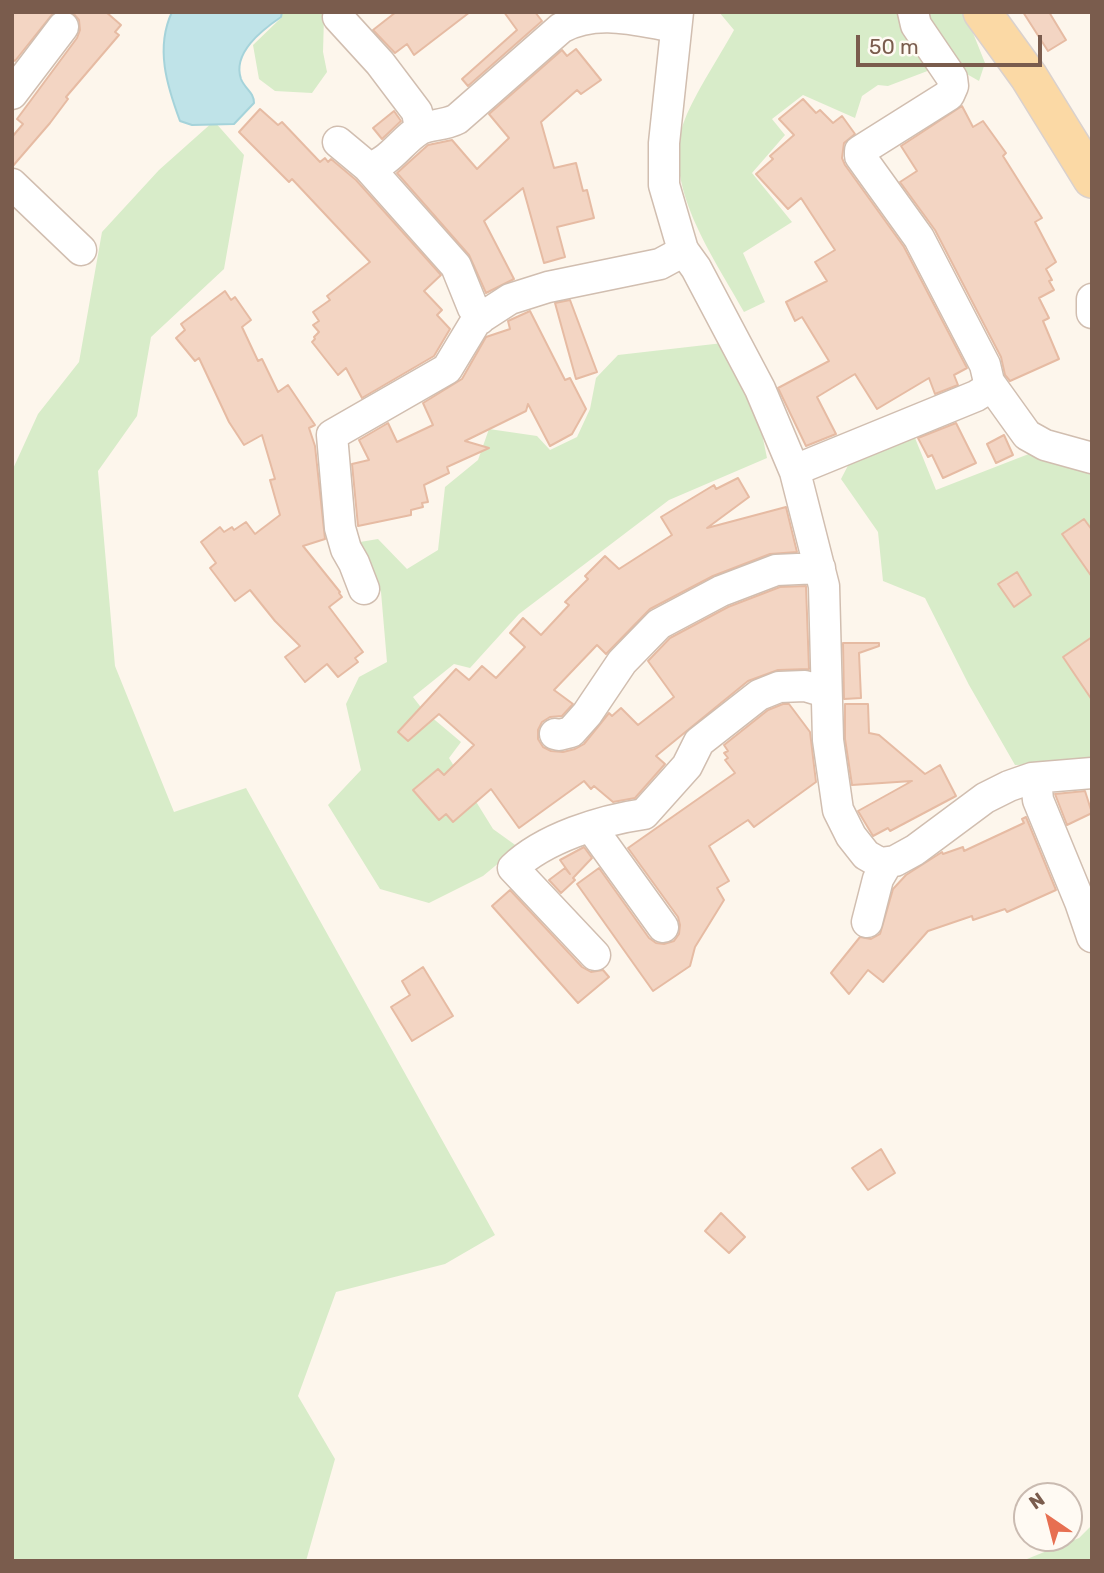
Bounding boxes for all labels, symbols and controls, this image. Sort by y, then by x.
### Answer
scale bar [859,21,1044,65]
text: 50 m [869,34,919,59]
north arrow [1013,1482,1083,1552]
text: N [1025,1488,1049,1514]

